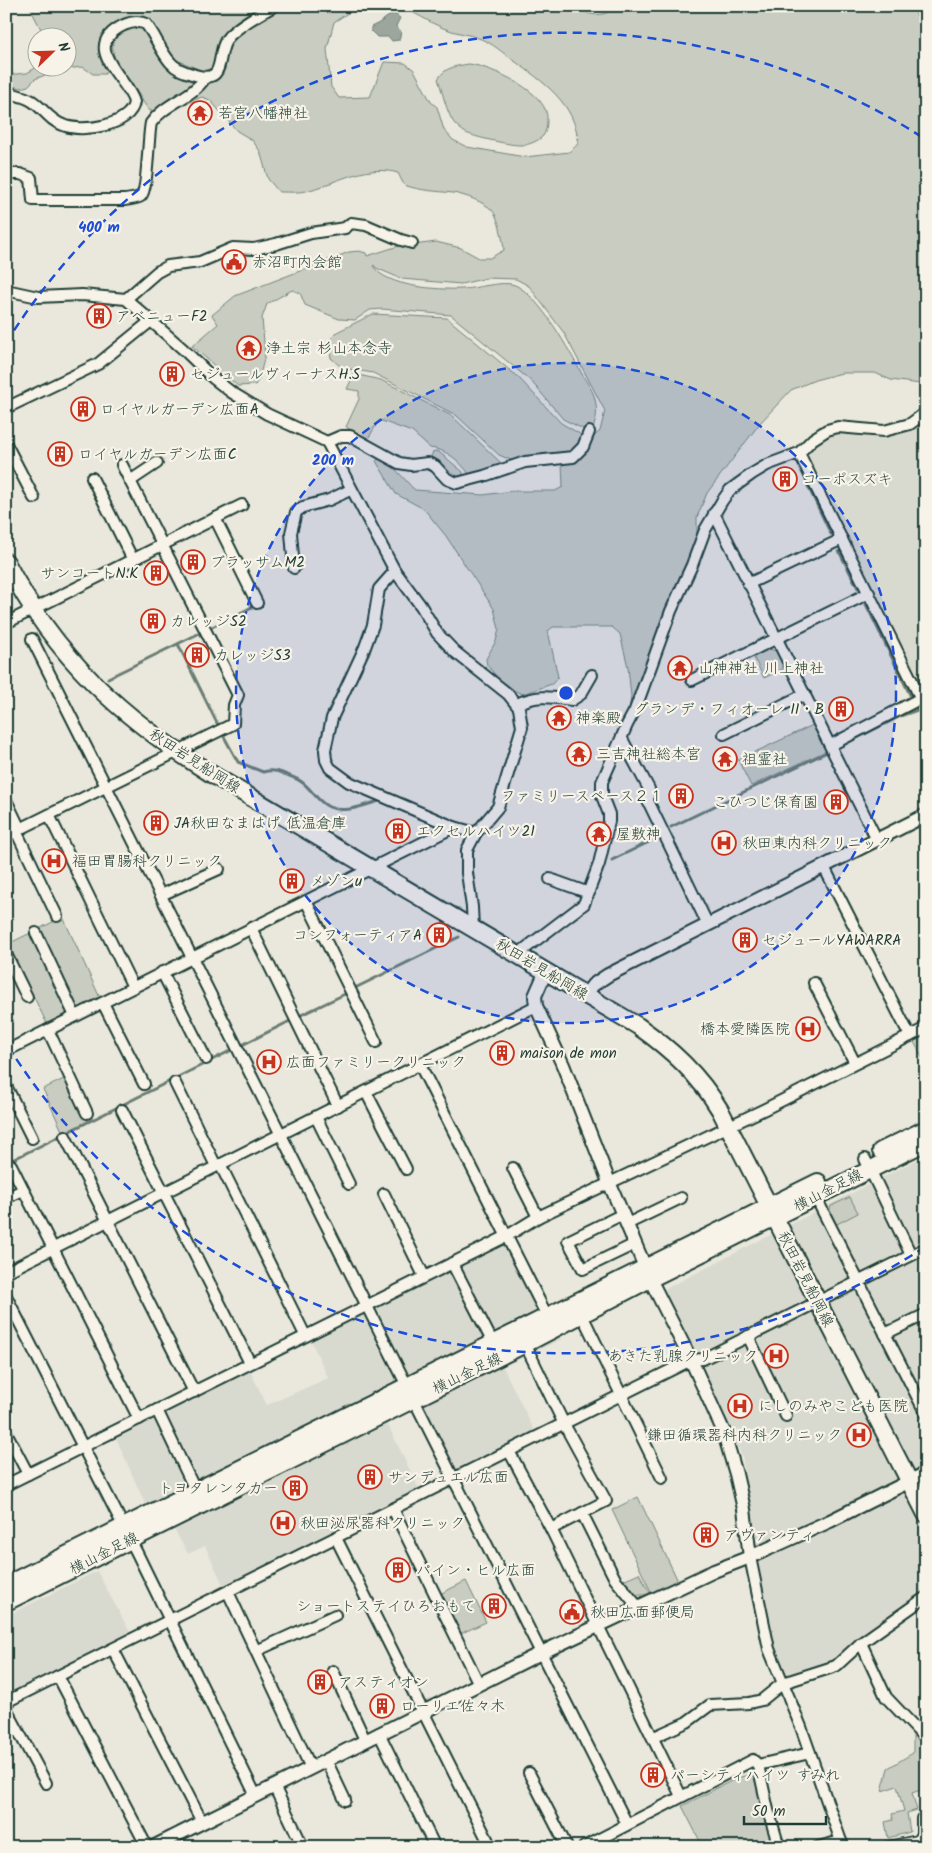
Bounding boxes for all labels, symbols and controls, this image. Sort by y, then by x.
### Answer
north arrow [28,28,78,78]
text: N [51,39,75,56]
temple icon: 若宮八幡神社 [187,100,213,126]
place label: 若宮八幡神社 [218,102,308,126]
text: 400 m [78,216,120,240]
public building icon: 赤沼町内会館 [221,249,247,275]
place label: 赤沼町内会館 [252,251,342,275]
building icon: アベニューF2 [86,303,112,329]
place label: アベニューF2 [116,305,208,329]
temple icon: 浄土宗 杉山本念寺 [236,335,262,361]
place label: 浄土宗 杉山本念寺 [266,337,392,361]
building icon: セジュールヴィーナスH.S [159,361,185,387]
place label: セジュールヴィーナスH.S [190,363,360,387]
building icon: ロイヤルガーデン広面A [70,396,96,422]
place label: ロイヤルガーデン広面A [100,398,259,422]
building icon: ロイヤルガーデン広面C [47,441,73,467]
place label: ロイヤルガーデン広面C [78,443,237,467]
text: 200 m [312,449,354,473]
building icon: コーポスズキ [772,466,798,492]
place label: コーポスズキ [802,468,893,492]
building icon: ブラッサムM2 [180,549,206,575]
place label: ブラッサムM2 [210,551,305,575]
building icon: サンコートN.K [143,560,169,586]
place label: サンコートN.K [40,562,138,586]
building icon: カレッジS2 [140,608,166,634]
place label: カレッジS2 [170,610,247,634]
building icon: カレッジS3 [184,642,210,668]
place label: カレッジS3 [214,644,291,668]
temple icon: 山神神社 川上神社 [667,655,693,681]
place label: 山神神社 川上神社 [698,657,824,681]
centre of rings [557,684,575,702]
building icon: グランデ・フィオーレ II・B [828,696,854,722]
place label: グランデ・フィオーレ II・B [634,698,824,722]
temple icon: 神楽殿 [546,705,572,731]
place label: 神楽殿 [576,707,621,731]
street label: 秋田岩見船岡線 [144,723,245,801]
temple icon: 三吉神社総本宮 [566,741,592,767]
place label: 三吉神社総本宮 [596,743,701,767]
temple icon: 祖霊社 [712,746,738,772]
place label: 祖霊社 [742,748,787,772]
building icon: ファミリースペース２１ [668,783,694,809]
place label: ファミリースペース２１ [501,785,664,809]
building icon: こひつじ保育園 [823,789,849,815]
place label: こひつじ保育園 [713,791,818,815]
building icon: JA秋田なまはげ 低温倉庫 [143,810,169,836]
place label: JA秋田なまはげ 低温倉庫 [174,812,346,836]
building icon: エクセルハイツ21 [385,818,411,844]
place label: エクセルハイツ21 [416,820,535,844]
temple icon: 屋敷神 [586,821,612,847]
place label: 屋敷神 [616,823,661,847]
hospital icon: 秋田東内科クリニック [711,830,737,856]
place label: 秋田東内科クリニック [742,832,892,856]
hospital icon: 福田胃腸科クリニック [41,848,67,874]
place label: 福田胃腸科クリニック [72,850,222,874]
building icon: メゾンu [279,868,305,894]
place label: メゾンu [310,870,362,894]
building icon: コンフォーティアA [426,922,452,948]
place label: コンフォーティアA [293,924,422,948]
building icon: セジュールYAWARRA [732,927,758,953]
place label: セジュールYAWARRA [762,929,901,953]
street label: 秋田岩見船岡線 [490,933,593,1007]
hospital icon: 橋本愛隣医院 [795,1016,821,1042]
place label: 橋本愛隣医院 [700,1018,790,1042]
building icon: maison de mon [489,1040,515,1066]
place label: maison de mon [520,1042,617,1066]
hospital icon: 広面ファミリークリニック [256,1049,282,1075]
place label: 広面ファミリークリニック [286,1051,466,1075]
street label: 横山金足線 [790,1163,867,1219]
street label: 秋田岩見船岡線 [771,1227,840,1332]
hospital icon: あきた乳腺クリニック [763,1343,789,1369]
place label: あきた乳腺クリニック [608,1345,758,1369]
street label: 横山金足線 [428,1347,506,1401]
hospital icon: にしのみやこども医院 [727,1393,753,1419]
place label: にしのみやこども医院 [758,1395,908,1419]
hospital icon: 鎌田循環器科内科クリニック [846,1422,872,1448]
place label: 鎌田循環器科内科クリニック [647,1424,842,1448]
building icon: サンデュエル広面 [357,1464,383,1490]
place label: サンデュエル広面 [388,1466,509,1490]
building icon: トヨタレンタカー [282,1475,308,1501]
place label: トヨタレンタカー [159,1477,278,1501]
hospital icon: 秋田泌尿器科クリニック [270,1510,296,1536]
place label: 秋田泌尿器科クリニック [300,1512,465,1536]
building icon: アヴァンティ [693,1522,719,1548]
place label: アヴァンティ [724,1524,815,1548]
street label: 横山金足線 [66,1526,143,1582]
building icon: パイン・ヒル広面 [385,1557,411,1583]
place label: パイン・ヒル広面 [416,1559,536,1583]
building icon: ショートステイひろおもて [481,1593,507,1619]
place label: ショートステイひろおもて [296,1595,476,1619]
public building icon: 秋田広面郵便局 [559,1599,585,1625]
place label: 秋田広面郵便局 [590,1601,695,1625]
building icon: アスティオン [307,1669,333,1695]
place label: アスティオン [338,1671,429,1695]
building icon: ローリエ佐々木 [369,1693,395,1719]
place label: ローリエ佐々木 [400,1695,505,1719]
building icon: パーシティハイツ すみれ [640,1762,666,1788]
place label: パーシティハイツ すみれ [670,1764,840,1788]
scale bar [744,1793,827,1825]
text: 50 m [752,1800,786,1824]

